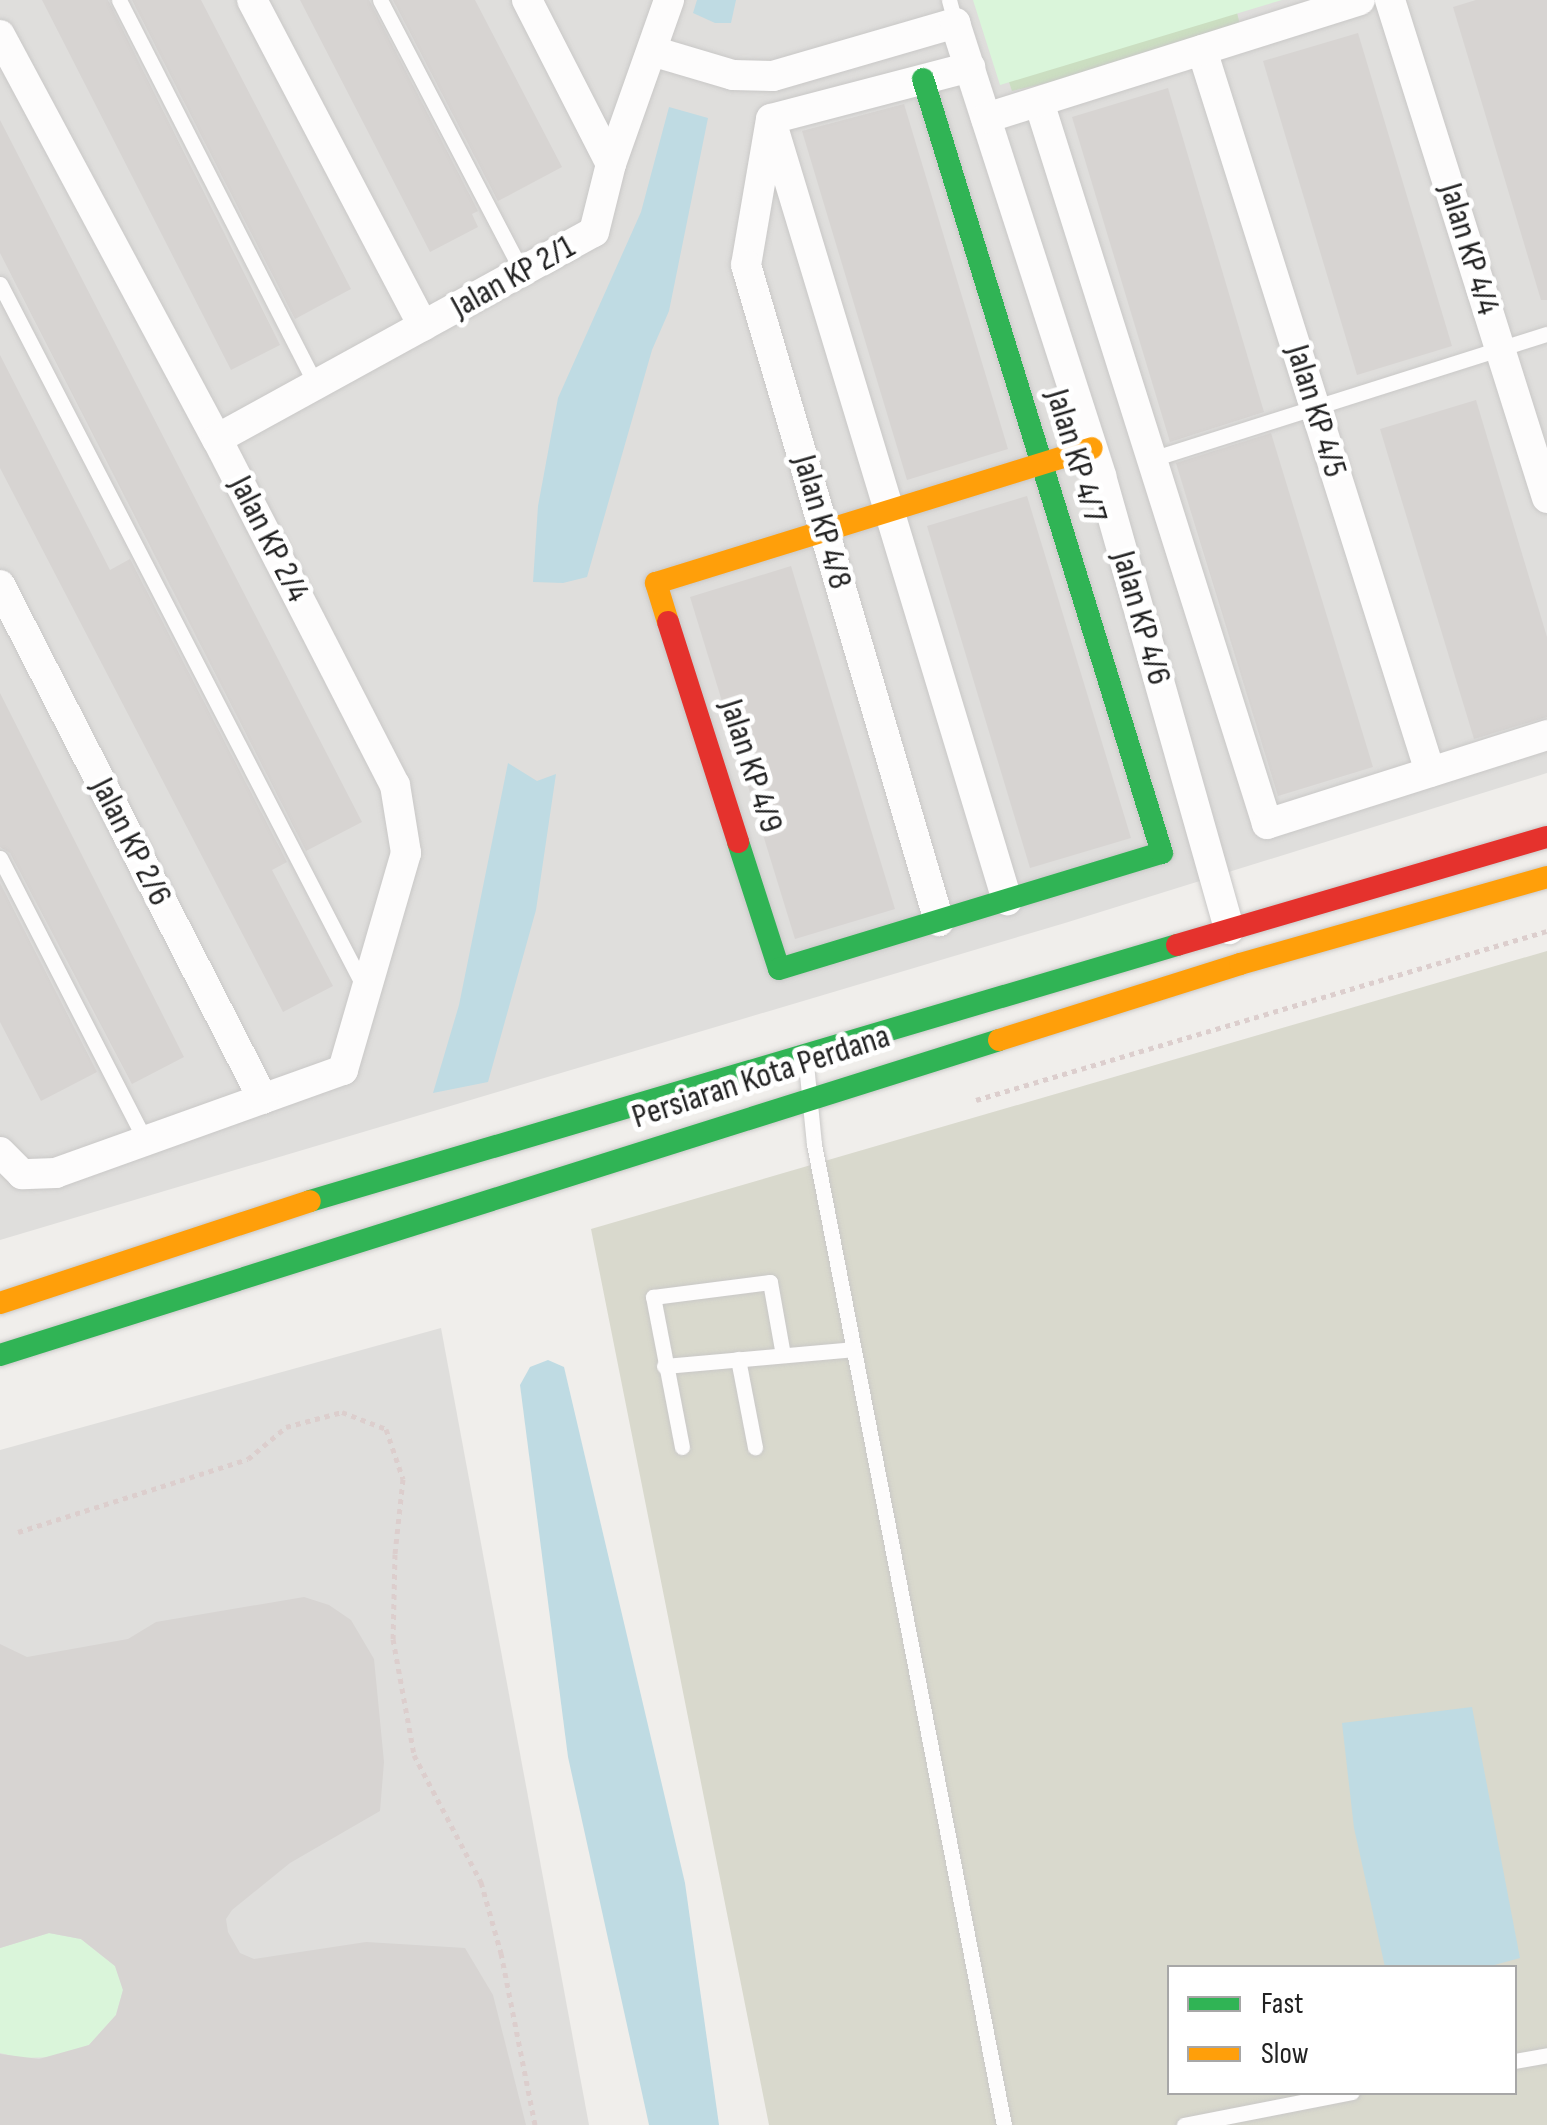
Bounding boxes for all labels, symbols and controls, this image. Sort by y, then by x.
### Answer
street label: Jalan KP 4/4 [1429,178,1509,320]
street label: Jalan KP 2/1 [444,226,582,328]
street label: Jalan KP 4/5 [1276,340,1356,482]
street label: Jalan KP 4/7 [1036,384,1116,528]
street label: Jalan KP 4/8 [783,450,861,594]
street label: Jalan KP 2/4 [219,469,319,609]
street label: Jalan KP 4/6 [1102,546,1180,690]
street label: Jalan KP 4/9 [710,694,792,838]
street label: Jalan KP 2/6 [81,771,181,913]
street label: Persiaran Kota Perdana [627,1016,895,1138]
legend [1167,1965,1517,2095]
text: Fast [1261,1986,1303,2022]
text: Slow [1261,2036,1309,2072]

